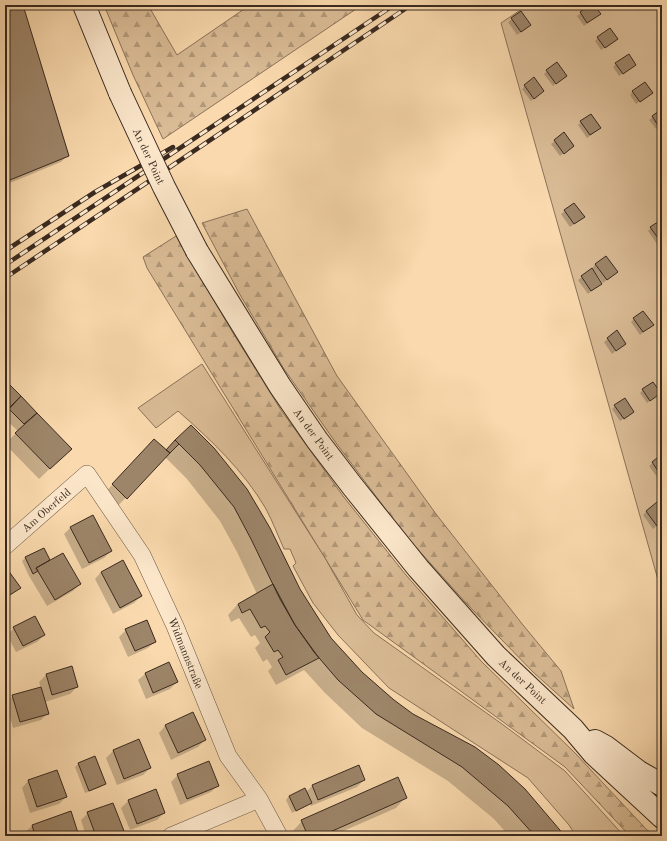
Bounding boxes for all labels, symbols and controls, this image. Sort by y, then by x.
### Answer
street label: An der Point [130,127,166,187]
street label: An der Point [290,407,335,463]
street label: Am Oberfeld [21,487,74,535]
street label: Widmannstraße [165,617,204,691]
street label: An der Point [496,657,548,707]

